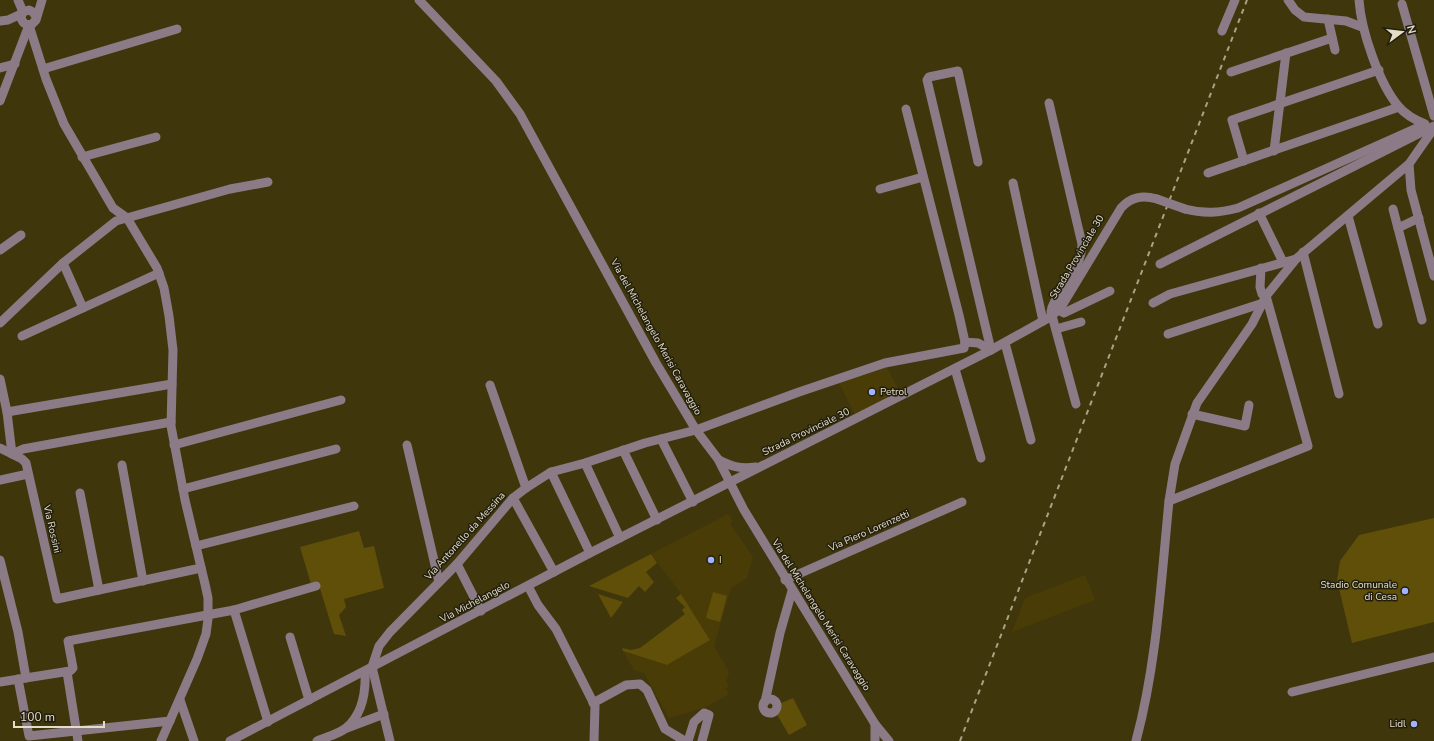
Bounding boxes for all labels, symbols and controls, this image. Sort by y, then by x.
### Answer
north arrow [1382,12,1422,52]
text: N [1403,24,1419,35]
street label: Strada Provinciale 30 [1046,212,1108,302]
street label: Via del Michelangelo Merisi Caravaggio [607,256,705,418]
place label: Petrol [880,385,907,399]
marker: Petrol [867,387,877,397]
street label: Strada Provinciale 30 [760,405,852,459]
street label: Via Antonello da Messina [421,489,509,584]
street label: Via Rossini [39,503,64,555]
street label: Via Piero Lorenzetti [825,507,912,556]
street label: Via del Michelangelo Merisi Caravaggio [768,536,874,694]
place label: I [719,553,722,567]
marker: I [706,555,716,565]
street label: Via Michelangelo [437,577,513,627]
place label: Stadio Comunale di Cesa [1320,578,1397,604]
marker: Stadio Comunale di Cesa [1400,586,1410,596]
scale bar [14,703,104,729]
text: 100 m [20,709,55,725]
place label: Lidl [1389,717,1406,731]
marker: Lidl [1409,719,1419,729]

